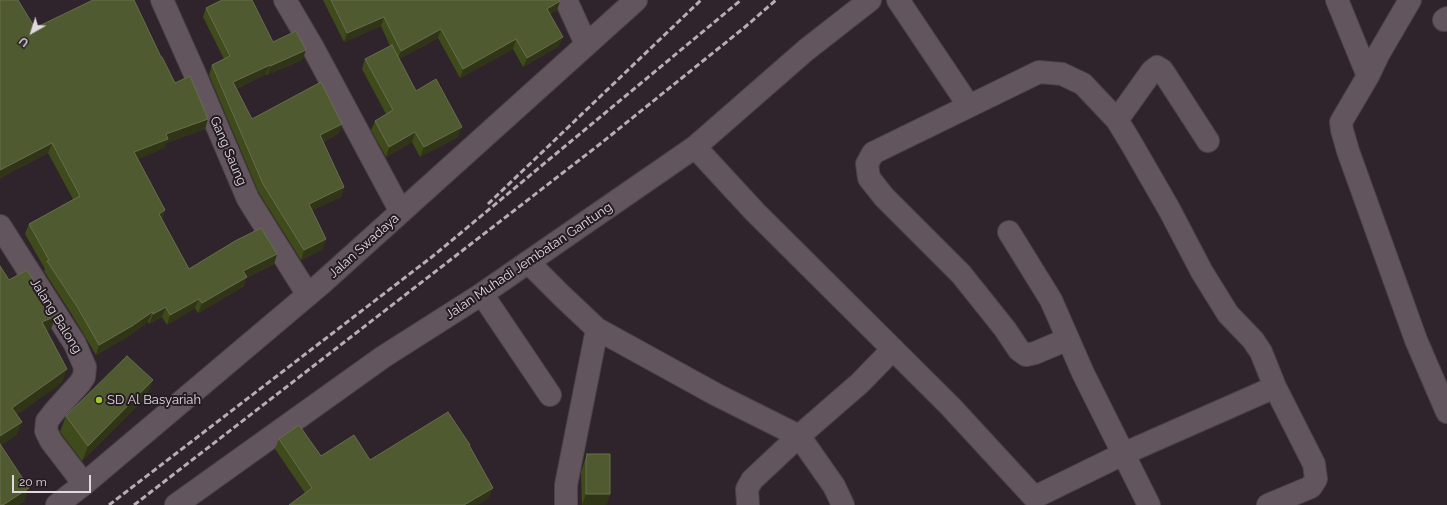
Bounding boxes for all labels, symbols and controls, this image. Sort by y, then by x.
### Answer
north arrow [12,12,52,52]
text: U [17,34,31,49]
street label: Gang Saung [206,114,250,188]
street label: Jalan Muhadi Jembatan Gantung [443,199,615,323]
street label: Jalan Swadaya [326,210,402,282]
street label: Jalang Balong [27,276,85,356]
place label: SD Al Basyariah [107,392,201,408]
marker: SD Al Basyariah [94,395,104,405]
scale bar [14,467,93,493]
text: 20 m [19,475,47,489]

